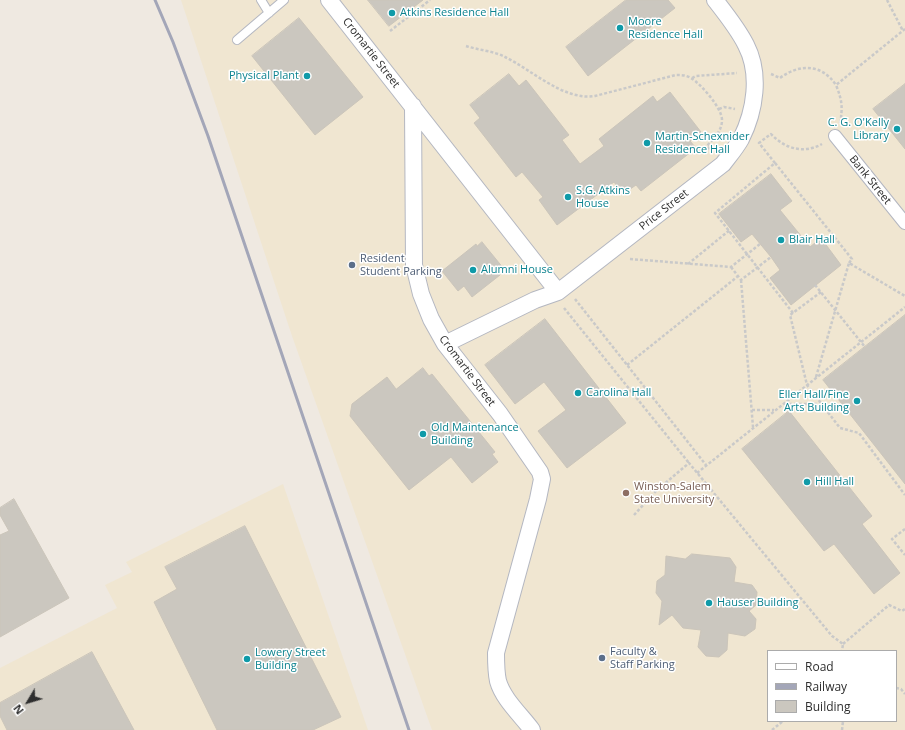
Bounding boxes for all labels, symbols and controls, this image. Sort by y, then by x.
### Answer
place label: Atkins Residence Hall [400,6,509,20]
marker: Atkins Residence Hall [387,8,397,18]
street label: Cromartie Street [340,15,402,91]
place label: Moore Residence Hall [628,15,703,41]
marker: Moore Residence Hall [615,23,625,33]
place label: Physical Plant [229,69,299,83]
marker: Physical Plant [302,71,312,81]
place label: C. G. O'Kelly Library [828,116,889,142]
marker: C. G. O'Kelly Library [892,124,902,134]
place label: Martin-Schexnider Residence Hall [655,130,749,156]
marker: Martin-Schexnider Residence Hall [642,138,652,148]
street label: Bank Street [846,153,894,207]
place label: S.G. Atkins House [576,184,630,210]
street label: Price Street [637,187,691,233]
marker: S.G. Atkins House [563,192,573,202]
place label: Blair Hall [789,233,835,247]
marker: Blair Hall [776,235,786,245]
place label: Resident Student Parking [360,252,442,278]
marker: Resident Student Parking [347,260,357,270]
place label: Alumni House [481,263,553,277]
marker: Alumni House [468,265,478,275]
street label: Cromartie Street [436,333,498,409]
place label: Carolina Hall [586,386,651,400]
marker: Carolina Hall [573,388,583,398]
place label: Eller Hall/Fine Arts Building [779,388,849,414]
marker: Eller Hall/Fine Arts Building [852,396,862,406]
place label: Old Maintenance Building [431,421,519,447]
marker: Old Maintenance Building [418,429,428,439]
place label: Hill Hall [815,475,854,489]
marker: Hill Hall [802,477,812,487]
place label: Winston-Salem State University [634,480,714,506]
marker: Winston-Salem State University [621,488,631,498]
place label: Hauser Building [717,596,798,610]
marker: Hauser Building [704,598,714,608]
place label: Faculty & Staff Parking [610,645,675,671]
place label: Lowery Street Building [255,646,326,672]
legend [767,650,897,722]
marker: Faculty & Staff Parking [597,653,607,663]
marker: Lowery Street Building [242,654,252,664]
text: Road [805,658,834,675]
text: Railway [805,678,847,695]
north arrow [8,682,48,722]
text: Building [805,698,850,715]
text: N [9,702,27,718]

